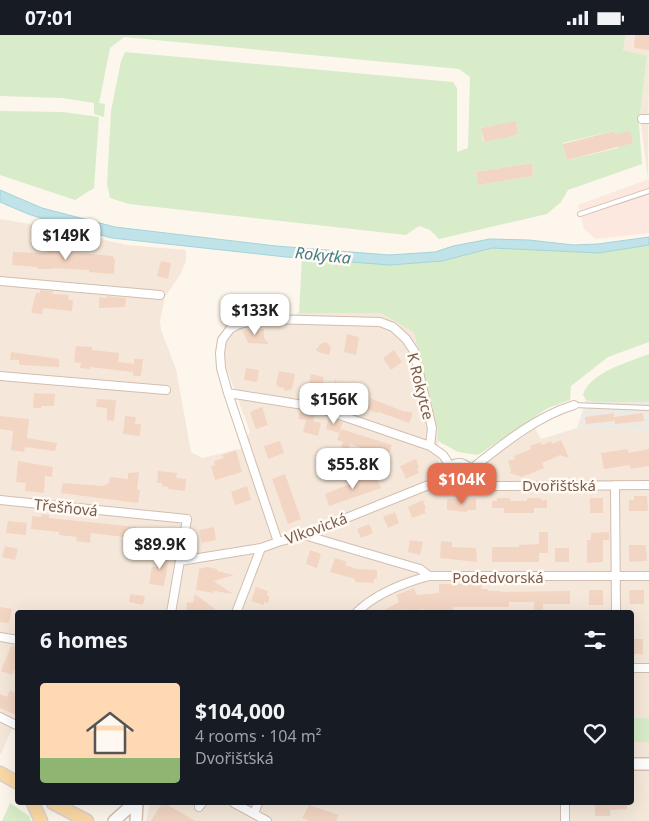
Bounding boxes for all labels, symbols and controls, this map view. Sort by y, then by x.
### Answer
text: 07:01 [25,5,74,31]
pin: $149K [31,219,101,261]
text: $149K [42,224,90,246]
water label: Rokytka [294,241,352,269]
pin: $133K [220,293,290,336]
text: $133K [231,299,279,321]
street label: K Rokytce [403,350,439,422]
pin: $156K [299,383,369,425]
text: $156K [310,388,358,410]
pin: $55.8K [312,447,394,490]
text: $55.8K [327,453,379,475]
pin: $104K [427,463,497,505]
text: $104K [438,468,486,490]
street label: Dvořišťská [522,475,596,495]
street label: Třešňová [33,494,99,520]
street label: Vlkovická [282,508,350,548]
pin: $89.9K [119,527,201,570]
text: $89.9K [134,533,186,555]
street label: Podedvorská [452,567,544,587]
text: 6 homes [40,626,128,654]
icon: filters [581,626,609,654]
text: $104,000 [195,697,285,725]
icon: home [80,703,140,763]
icon: heart [581,719,609,747]
text: 4 rooms · 104 m² [195,725,321,747]
text: Dvořišťská [195,747,274,769]

